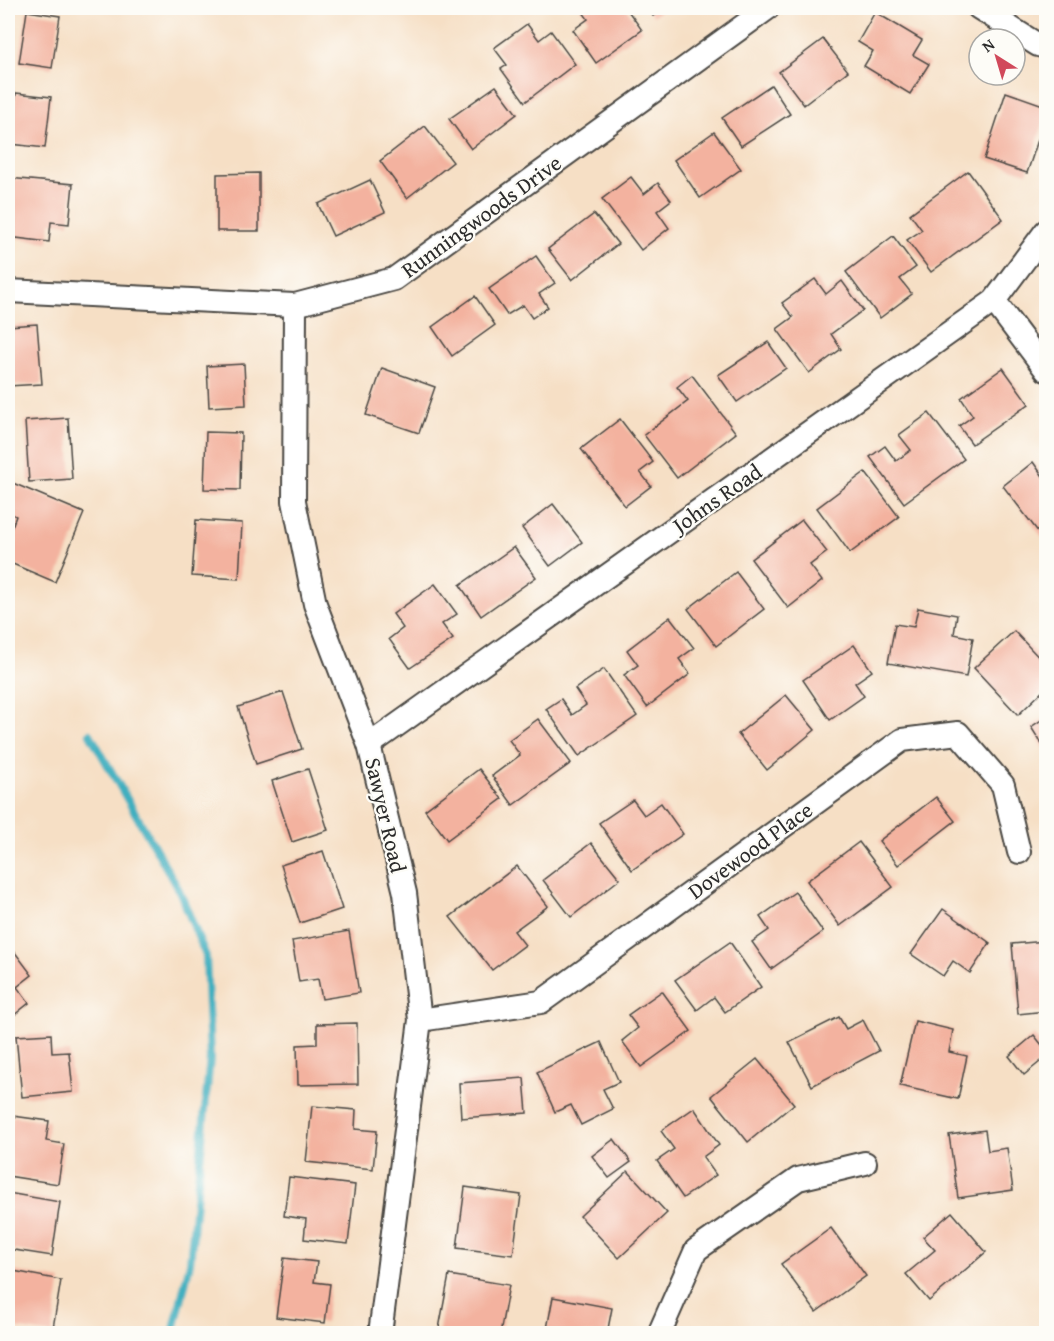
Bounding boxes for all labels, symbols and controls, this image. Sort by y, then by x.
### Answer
north arrow [967,27,1027,87]
text: N [976,32,1000,58]
street label: Runningwoods Drive [394,147,568,285]
street label: Johns Road [663,455,768,542]
street label: Sawyer Road [357,754,415,876]
street label: Dovewood Place [681,794,819,906]

